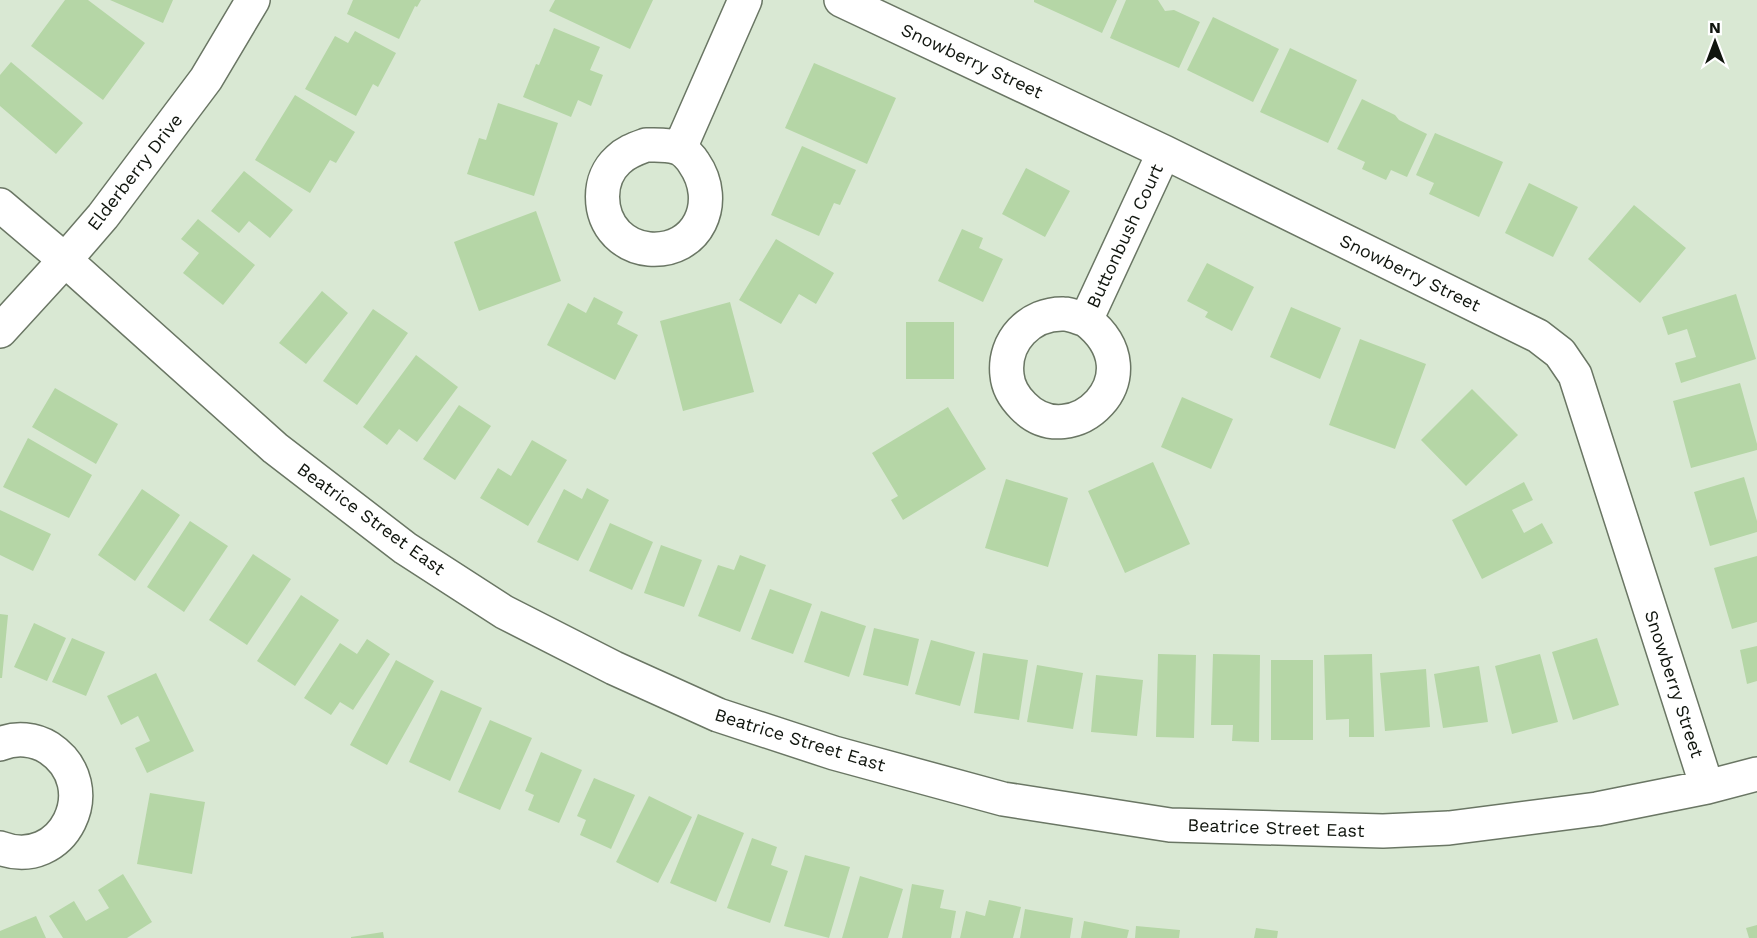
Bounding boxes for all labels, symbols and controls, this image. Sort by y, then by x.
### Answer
north arrow [1685,12,1745,72]
text: N [1709,18,1721,37]
street label: Snowberry Street [898,19,1047,103]
street label: Elderberry Drive [83,109,187,234]
street label: Buttonbush Court [1082,160,1167,311]
street label: Snowberry Street [1337,229,1484,316]
street label: Beatrice Street East [293,458,450,579]
street label: Snowberry Street [1641,608,1708,761]
street label: Beatrice Street East [712,704,888,776]
street label: Beatrice Street East [1187,814,1365,841]

